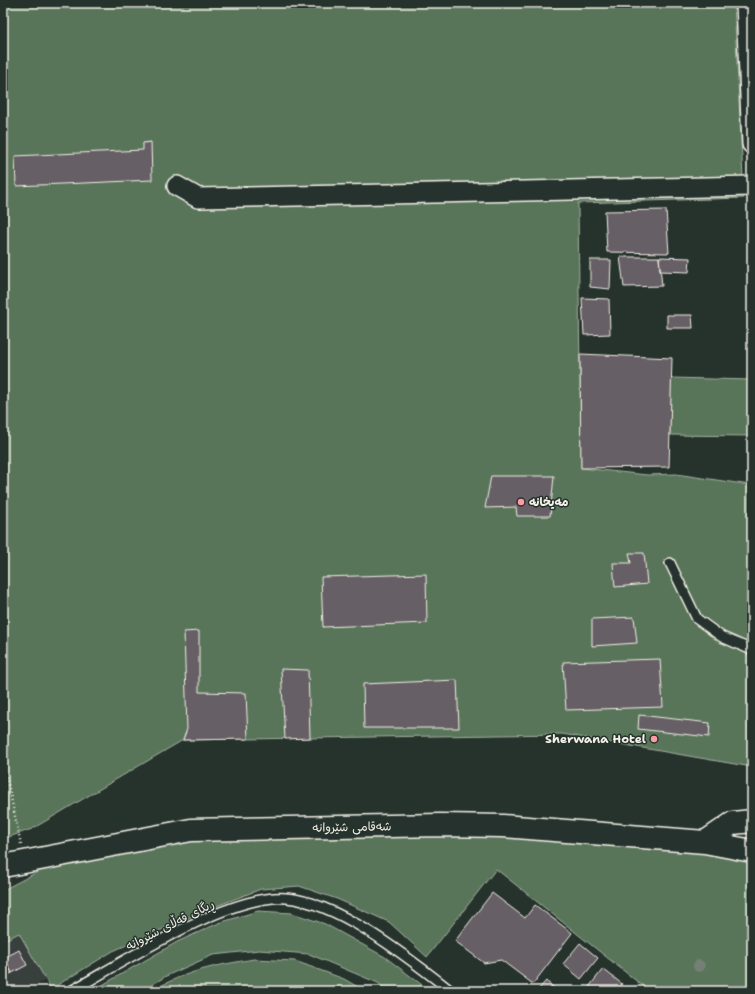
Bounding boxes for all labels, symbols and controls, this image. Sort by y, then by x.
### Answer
place label: مەیخانە [529,494,569,510]
marker: مەیخانە [516,497,526,507]
place label: Sherwana Hotel [545,731,646,747]
marker: Sherwana Hotel [649,734,659,744]
street label: شەقامی شێروانە [312,818,392,836]
street label: ڕیگای قەڵای شێروانە [123,895,218,956]

